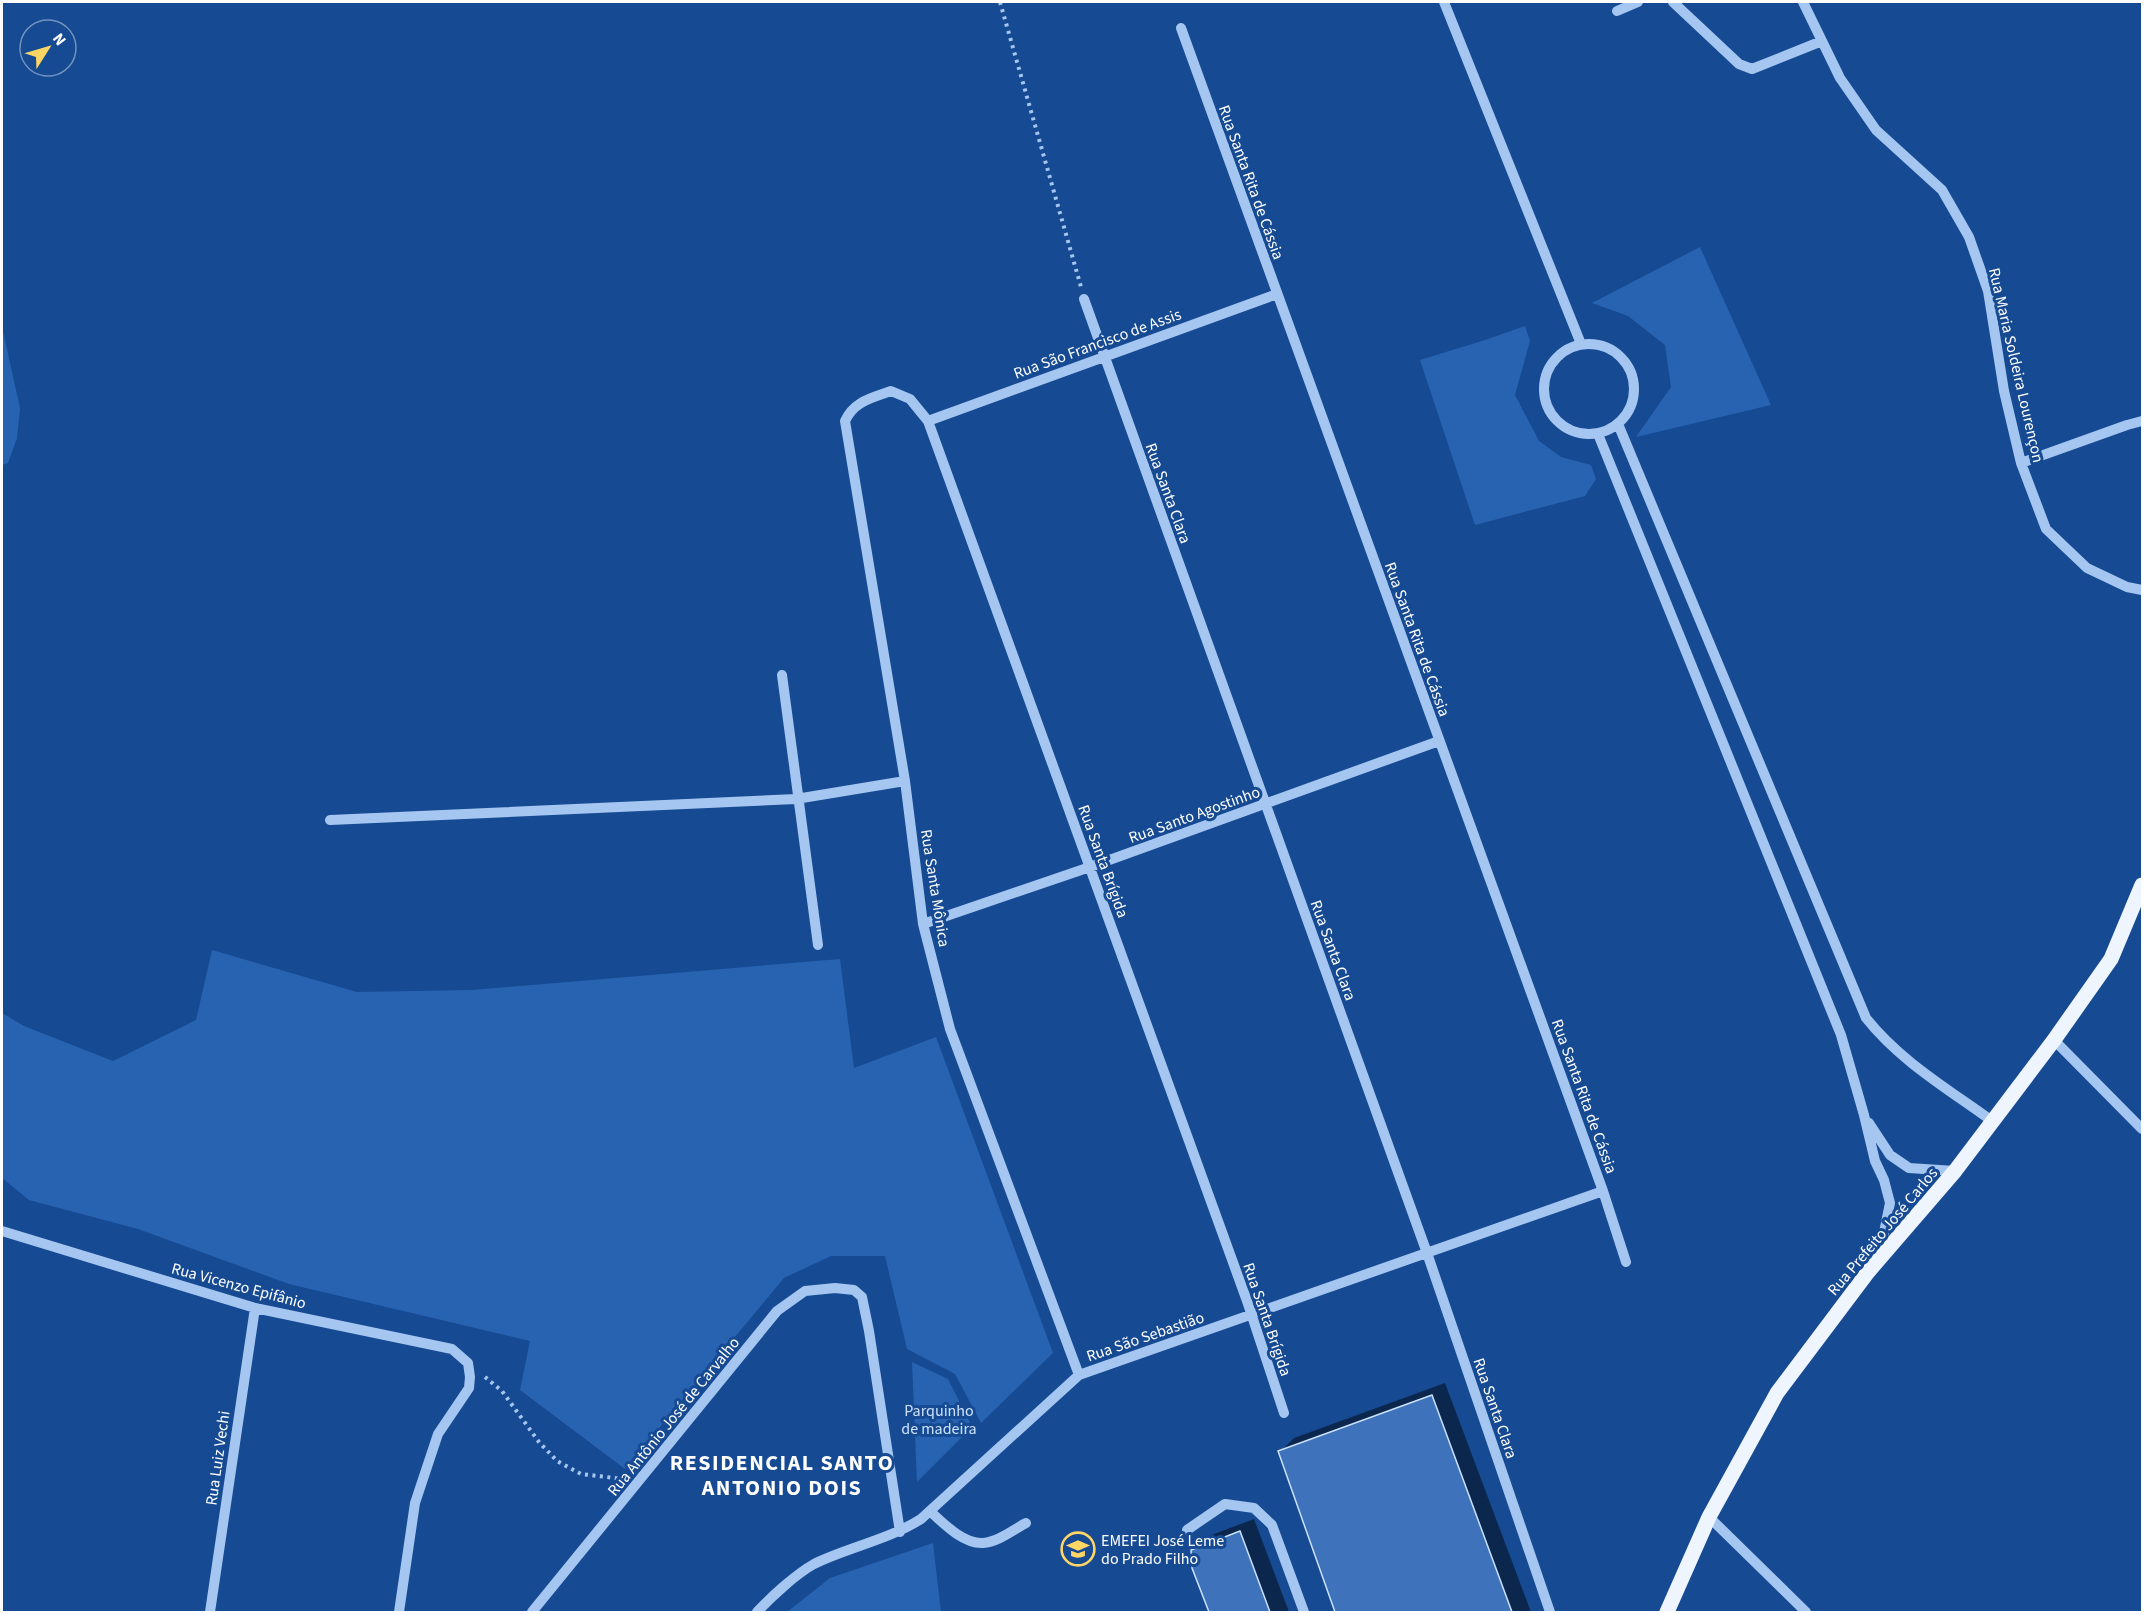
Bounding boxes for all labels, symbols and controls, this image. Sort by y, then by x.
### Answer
north arrow [18,18,78,78]
text: N [47,29,71,50]
street label: Rua Santa Rita de Cássia [1213,102,1289,263]
street label: Rua Maria Soldeira Lourençon [1983,266,2049,465]
street label: Rua São Francisco de Assis [1010,303,1185,385]
street label: Rua Santa Clara [1140,440,1196,547]
street label: Rua Santa Rita de Cássia [1379,559,1455,720]
street label: Rua Santo Agostinho [1125,781,1263,849]
street label: Rua Santa Brígida [1072,802,1134,921]
street label: Rua Santa Mônica [915,828,955,949]
street label: Rua Santa Clara [1305,897,1361,1004]
street label: Rua Santa Rita de Cássia [1546,1016,1622,1177]
street label: Rua Prefeito José Carlos [1823,1163,1943,1300]
street label: Rua Vicenzo Epifânio [169,1257,308,1315]
street label: Rua Santa Brígida [1237,1260,1297,1379]
street label: Rua São Sebastião [1083,1306,1207,1367]
street label: Rua Antônio José de Carvalho [603,1332,745,1501]
street label: Rua Santa Clara [1468,1355,1523,1462]
park label: Parquinho de madeira [901,1400,977,1440]
street label: Rua Luiz Vechi [200,1409,236,1507]
district label: RESIDENCIAL SANTO ANTONIO DOIS [670,1447,894,1504]
place label: EMEFEI José Leme do Prado Filho [1101,1530,1224,1570]
school or university icon: EMEFEI José Leme do Prado Filho [1060,1531,1096,1567]

